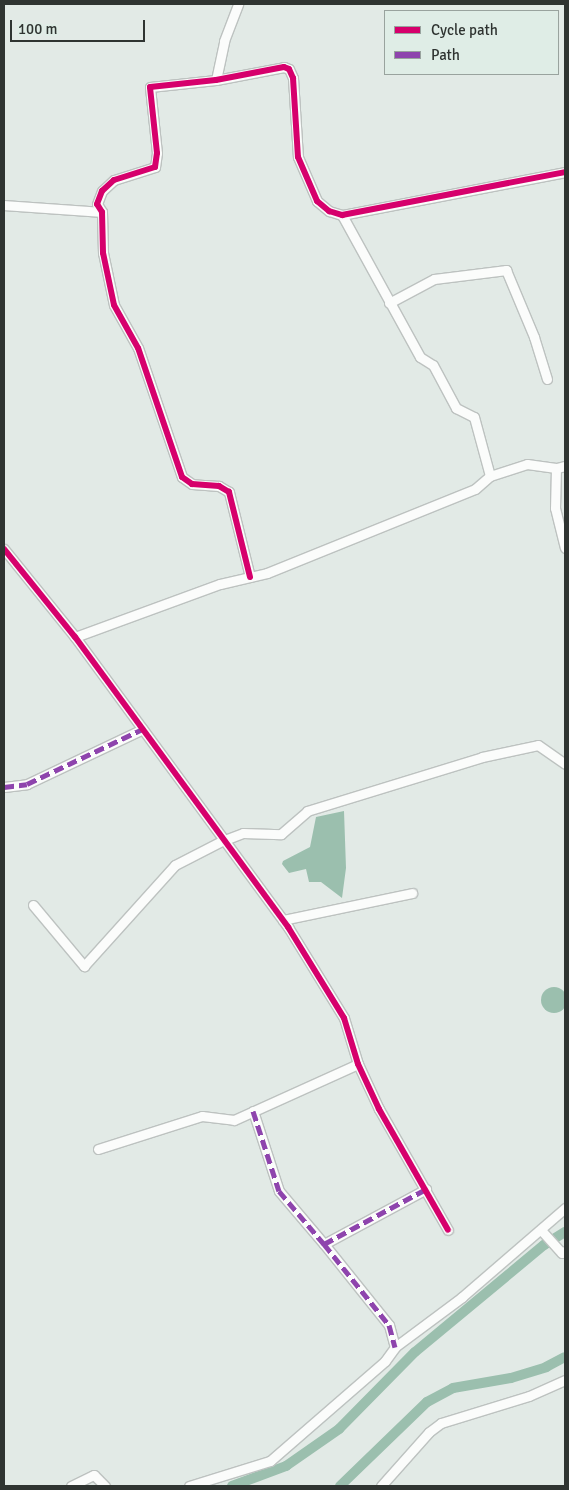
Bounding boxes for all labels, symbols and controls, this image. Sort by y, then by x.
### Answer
scale bar [12,10,148,42]
legend [384,10,559,75]
text: 100 m [18,20,58,38]
text: Cycle path [431,21,498,39]
text: Path [431,46,460,64]

